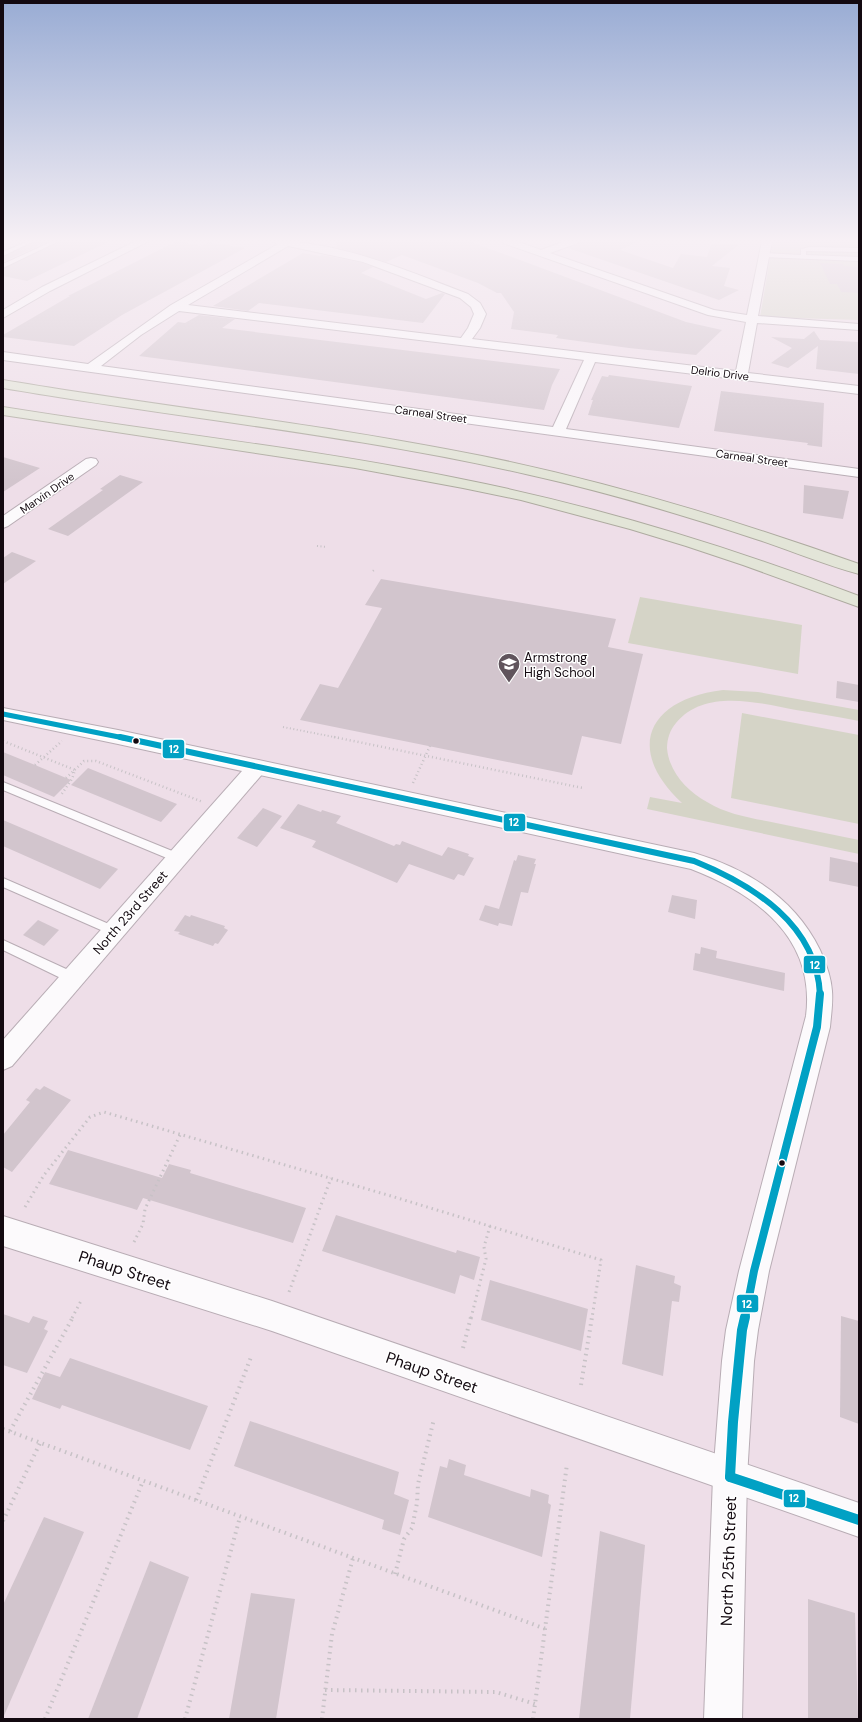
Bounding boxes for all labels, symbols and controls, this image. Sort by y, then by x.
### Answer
street label: Delrio Drive [690,362,750,384]
street label: Carneal Street [394,402,468,426]
street label: Carneal Street [715,446,789,470]
street label: Marvin Drive [17,469,77,517]
place label: Armstrong High School [524,649,595,681]
school or university icon: Armstrong High School [496,651,522,684]
unlabelled marker [131,736,141,746]
line badge: 12 [162,739,185,759]
text: 12 [169,742,179,756]
line badge: 12 [503,813,526,832]
text: 12 [509,815,519,829]
street label: North 23rd Street [89,867,171,958]
line badge: 12 [803,955,826,974]
text: 12 [810,958,820,972]
unlabelled marker [777,1158,787,1168]
street label: Phaup Street [76,1246,174,1295]
line badge: 12 [736,1294,759,1313]
text: 12 [742,1297,752,1311]
street label: Phaup Street [383,1347,481,1398]
line badge: 12 [783,1489,806,1508]
text: 12 [789,1491,799,1505]
street label: North 25th Street [716,1496,741,1626]

